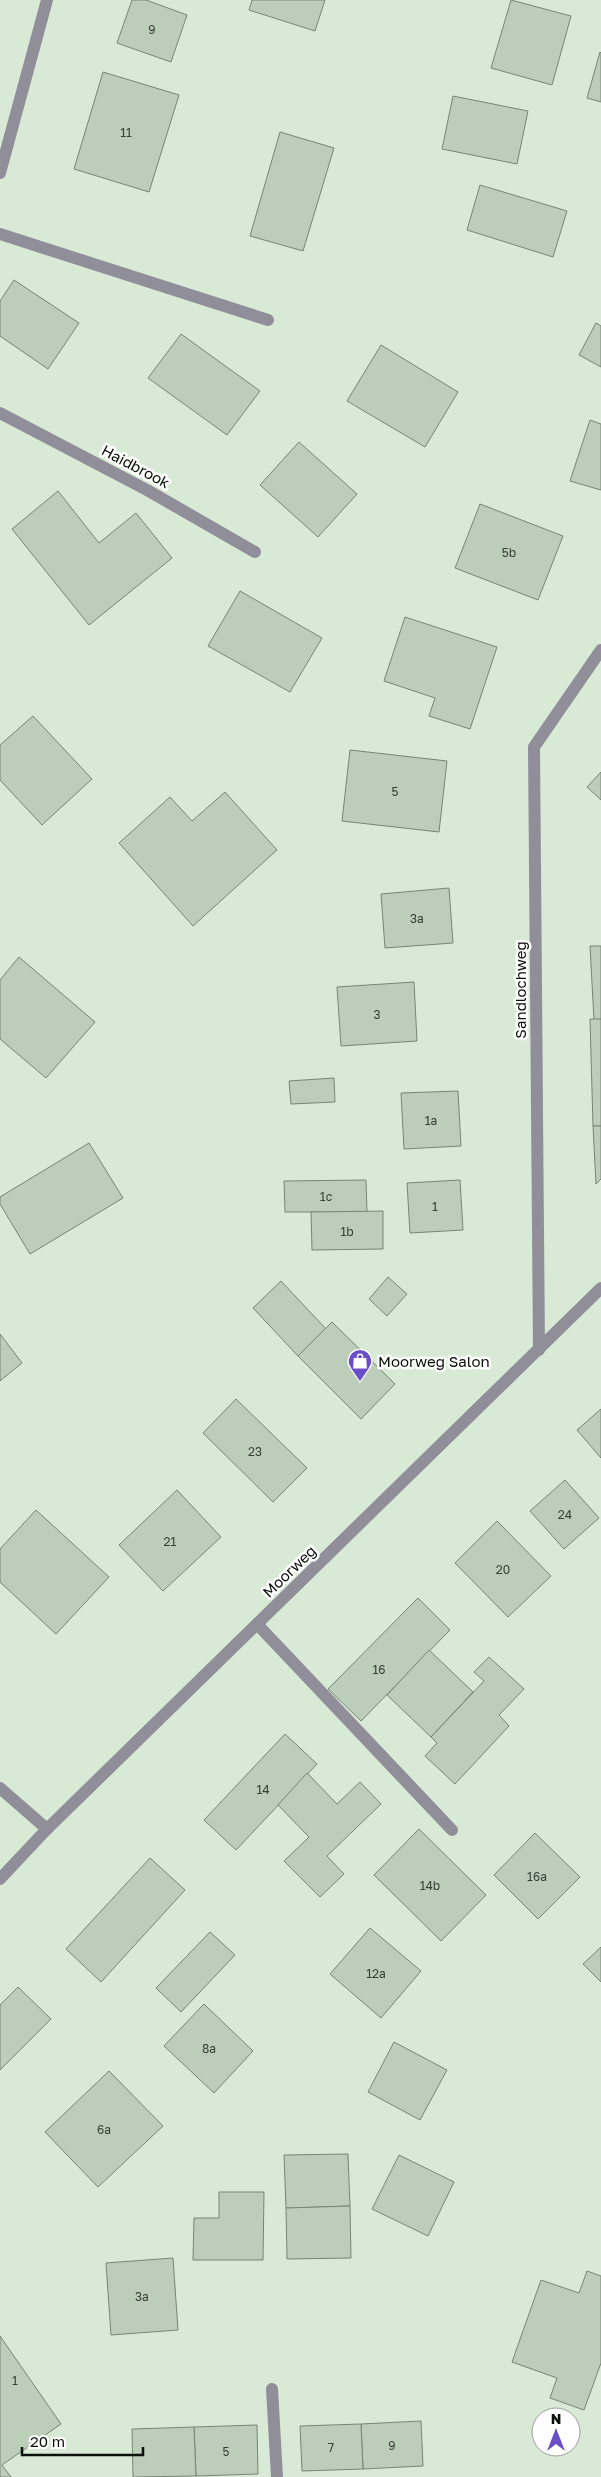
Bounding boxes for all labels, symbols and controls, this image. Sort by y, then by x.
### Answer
house number: 9 [148,22,156,37]
house number: 11 [120,125,132,140]
street label: Haidbrook [99,441,174,492]
house number: 5b [502,545,516,560]
house number: 5 [392,784,399,799]
house number: 3a [410,911,424,926]
street label: Sandlochweg [511,941,529,1039]
house number: 3 [373,1007,381,1022]
house number: 1a [425,1113,437,1128]
house number: 1c [320,1189,333,1204]
house number: 1 [432,1199,438,1214]
house number: 1b [340,1224,354,1239]
shop icon: Moorweg Salon [347,1348,373,1382]
place label: Moorweg Salon [378,1352,490,1370]
house number: 23 [248,1444,262,1459]
house number: 24 [558,1507,572,1522]
house number: 21 [164,1534,177,1549]
street label: Moorweg [259,1541,319,1601]
house number: 20 [496,1562,510,1577]
house number: 16 [372,1662,386,1677]
house number: 14 [256,1782,270,1797]
house number: 16a [527,1869,547,1884]
house number: 14b [420,1878,440,1893]
house number: 12a [366,1966,386,1981]
house number: 8a [202,2041,216,2056]
house number: 6a [97,2122,111,2137]
house number: 3a [135,2289,149,2304]
house number: 1 [12,2373,18,2388]
north arrow [531,2407,581,2457]
text: N [551,2410,561,2427]
scale bar [22,2424,144,2456]
text: 20 m [30,2432,65,2450]
house number: 9 [388,2438,396,2453]
house number: 7 [328,2440,334,2455]
house number: 5 [223,2444,230,2459]

